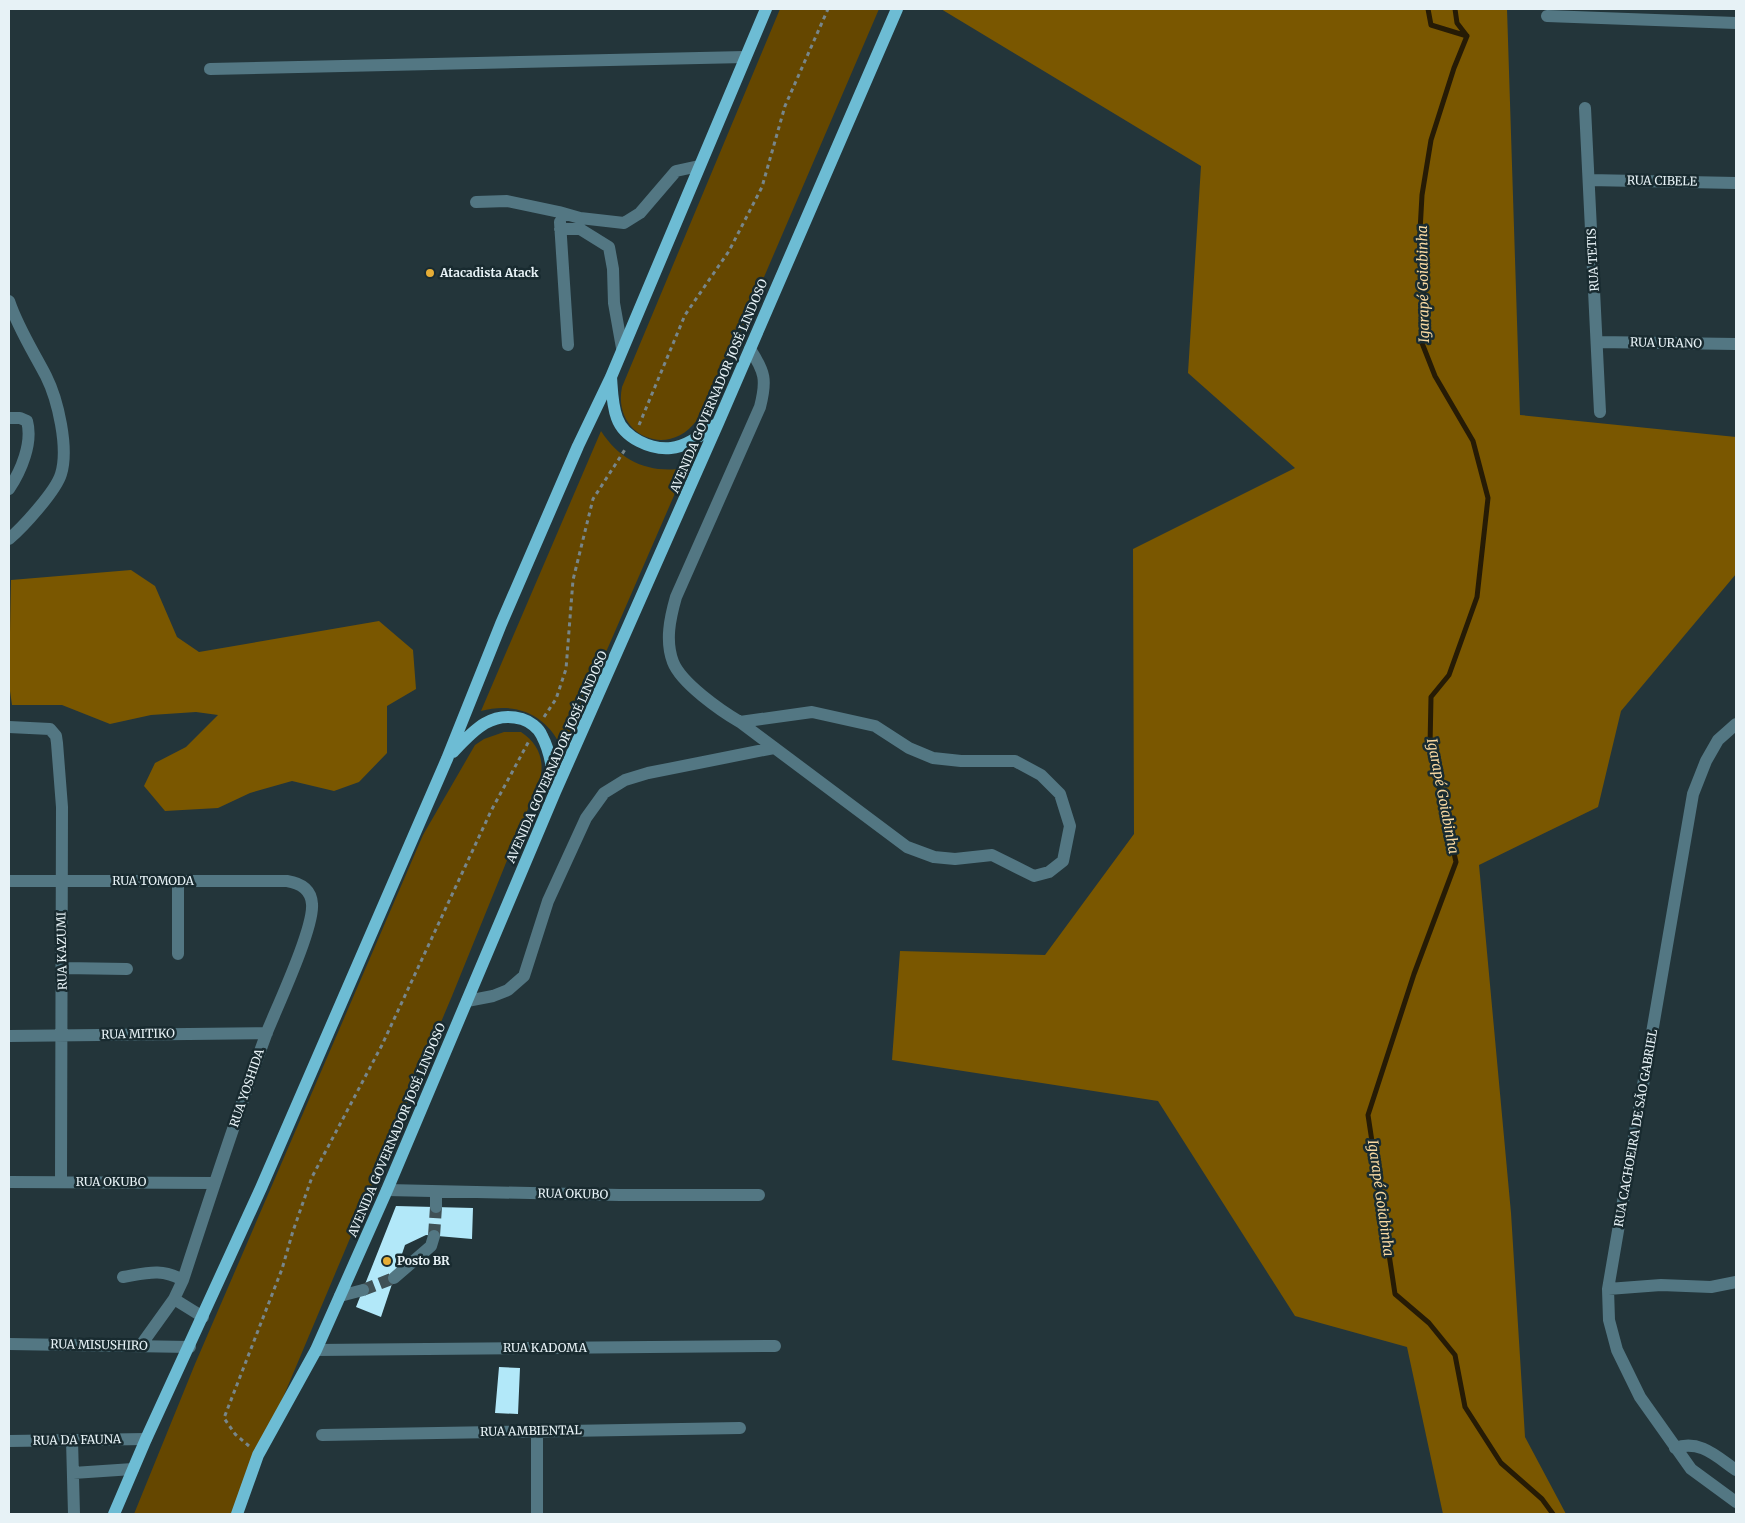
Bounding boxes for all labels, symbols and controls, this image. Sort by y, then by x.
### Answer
street label: RUA CIBELE [1627,172,1698,189]
water label: Igarapé Goiabinha [1413,225,1433,343]
street label: RUA TETIS [1583,228,1602,292]
place label: Atacadista Atack [439,265,539,280]
marker: Atacadista Atack [424,267,436,279]
street label: AVENIDA GOVERNADOR JOSÉ LINDOSO [666,276,771,496]
street label: RUA URANO [1630,334,1702,351]
street label: AVENIDA GOVERNADOR JOSÉ LINDOSO [502,648,610,866]
water label: Igarapé Goiabinha [1423,737,1463,855]
street label: RUA TOMODA [112,873,194,888]
street label: RUA KAZUMI [53,912,70,990]
street label: AVENIDA GOVERNADOR JOSÉ LINDOSO [344,1020,449,1240]
street label: RUA MITIKO [101,1025,175,1042]
street label: RUA CACHOEIRA DE SÃO GABRIEL [1611,1027,1660,1228]
street label: RUA YOSHIDA [226,1046,267,1129]
water label: Igarapé Goiabinha [1364,1139,1398,1257]
street label: RUA OKUBO [76,1174,147,1189]
street label: RUA OKUBO [538,1185,609,1202]
place label: Posto BR [397,1253,450,1268]
marker: Posto BR [381,1255,393,1267]
street label: RUA MISUSHIRO [50,1336,148,1353]
street label: RUA KADOMA [503,1340,587,1355]
street label: RUA AMBIENTAL [480,1422,582,1439]
street label: RUA DA FAUNA [33,1431,122,1448]

